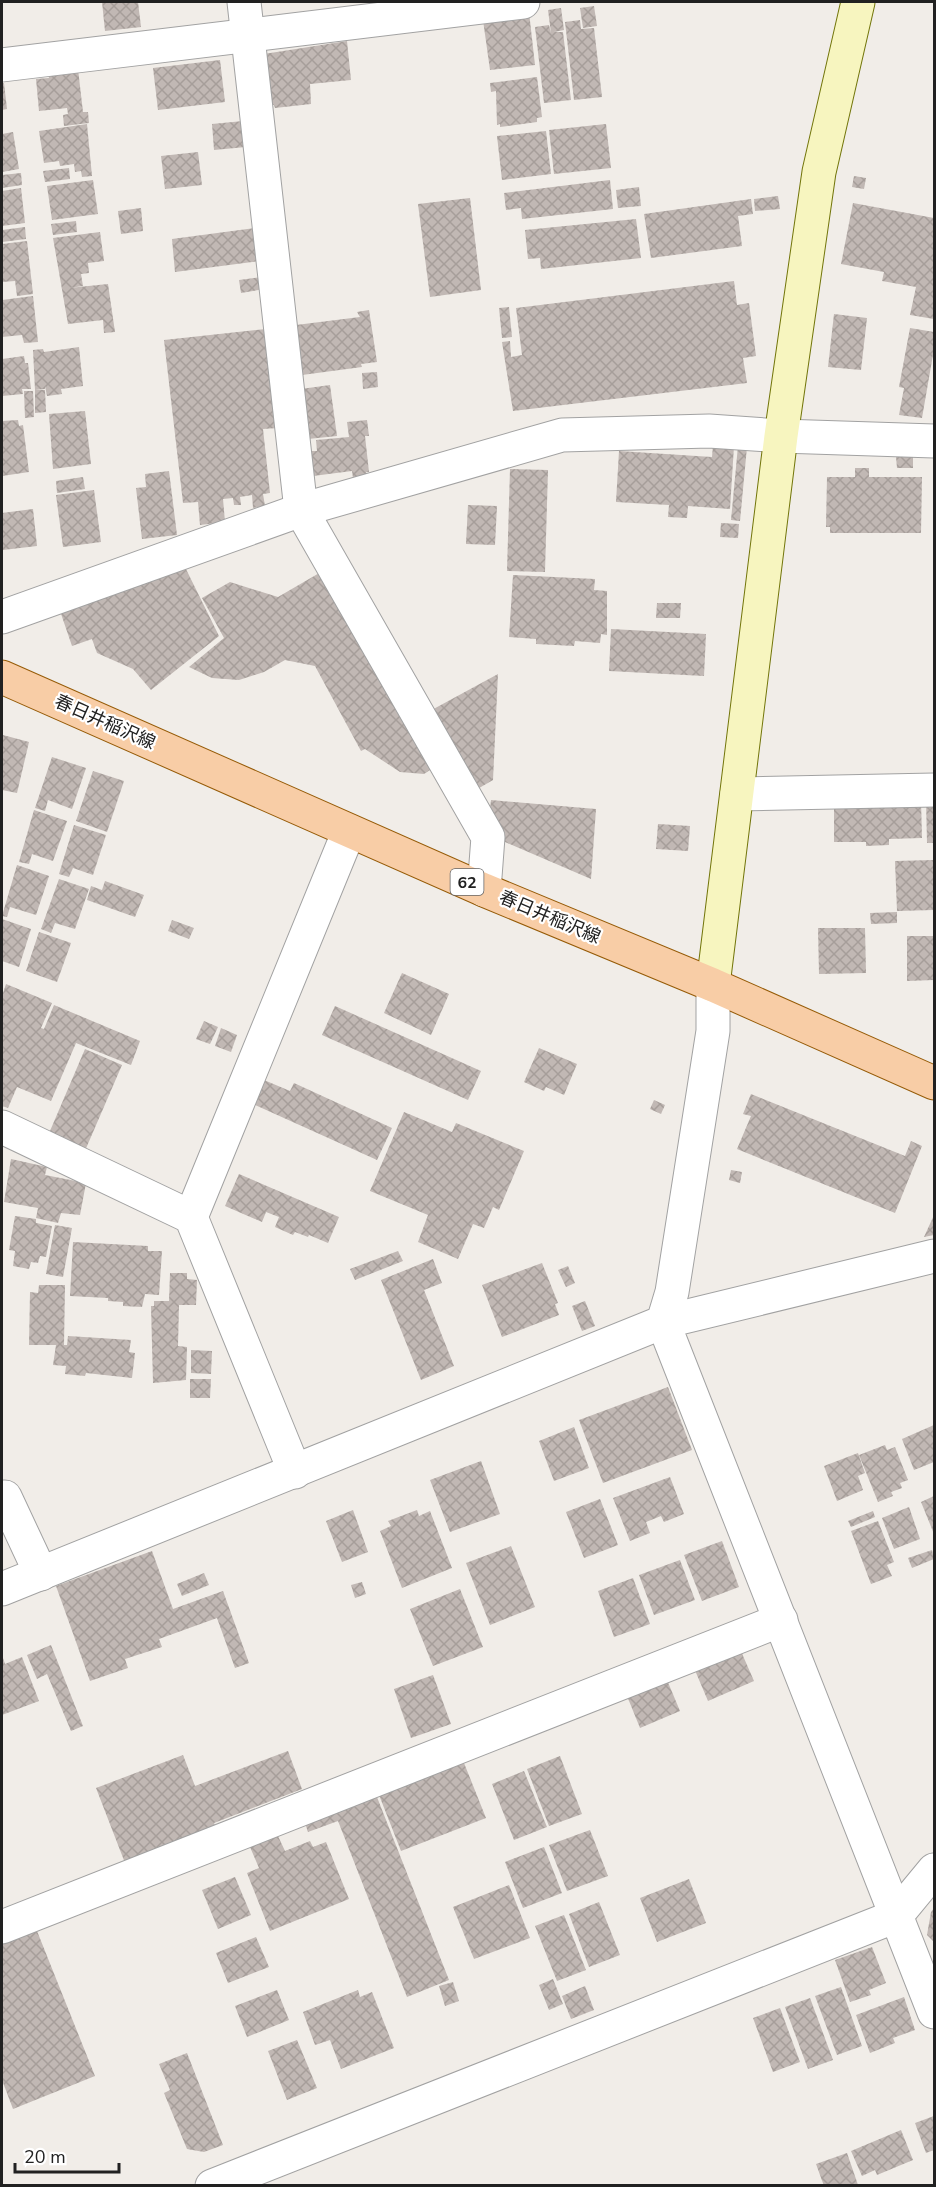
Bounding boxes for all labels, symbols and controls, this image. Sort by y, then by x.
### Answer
street label: 春日井稲沢線 [51,689,159,755]
road number: 62 [450,869,484,895]
street label: 春日井稲沢線 [496,885,604,949]
scale bar [15,2136,118,2174]
text: 20 m [24,2145,66,2169]

